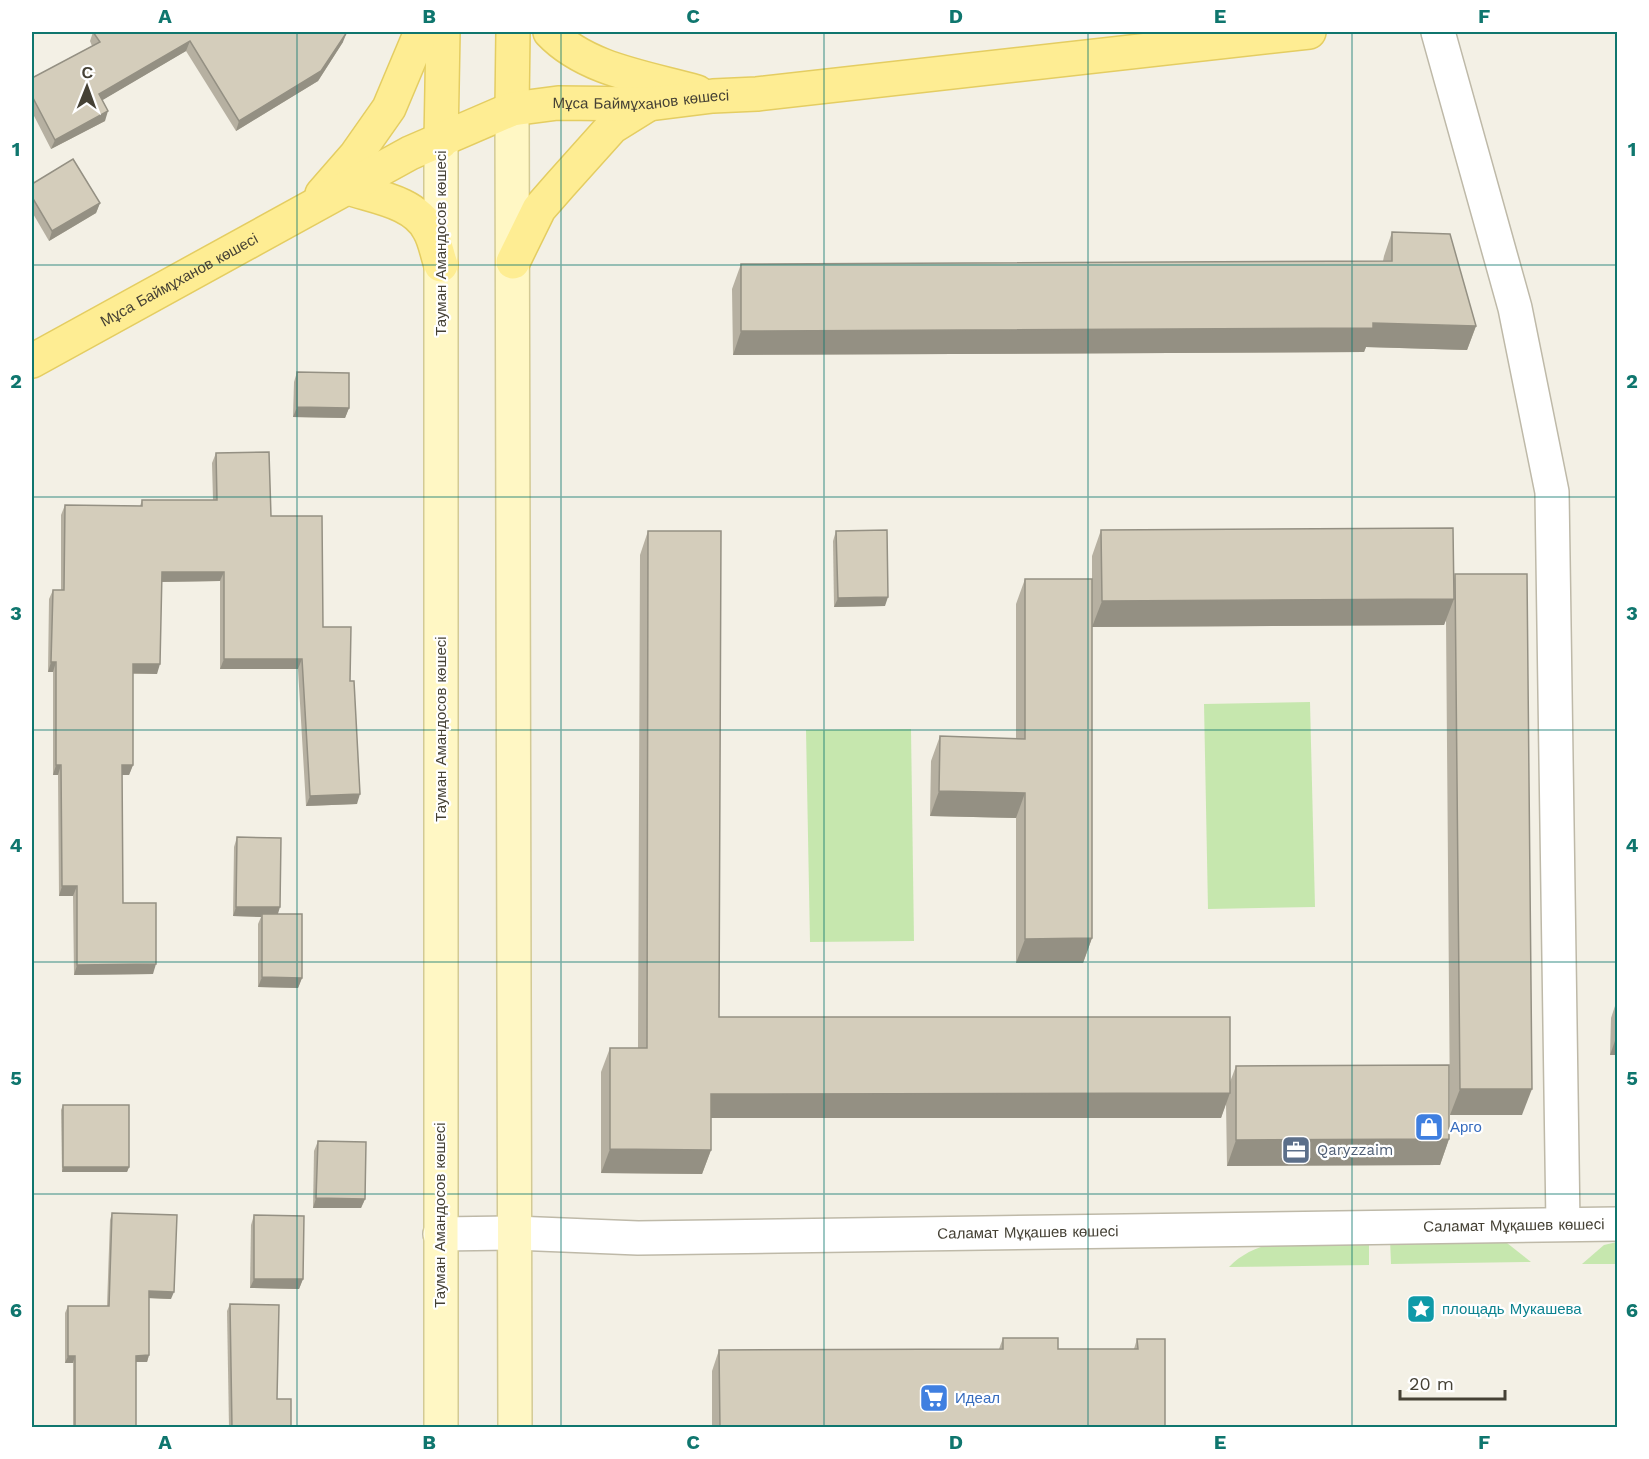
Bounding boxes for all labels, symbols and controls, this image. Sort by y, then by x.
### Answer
text: A [158,4,172,28]
text: B [422,4,436,28]
text: C [686,4,700,28]
text: D [949,4,963,28]
text: E [1214,4,1226,28]
text: F [1478,4,1490,28]
north arrow [57,57,117,117]
text: С [81,63,94,82]
street label: Мұса Баймұханов көшесі [553,86,729,113]
text: 1 [12,137,20,161]
text: 1 [1628,137,1636,161]
street label: Тауман Амандосов көшесі [432,150,450,336]
street label: Мұса Баймұханов көшесі [97,229,261,331]
text: 2 [10,369,22,393]
text: 2 [1626,369,1638,393]
text: 3 [10,601,22,625]
text: 3 [1626,601,1638,625]
street label: Тауман Амандосов көшесі [432,636,450,822]
text: 4 [10,833,23,857]
text: 4 [1626,833,1639,857]
text: 5 [10,1066,22,1090]
text: 5 [1626,1066,1638,1090]
shop icon: Арго [1413,1111,1445,1143]
place label: Арго [1450,1118,1482,1136]
street label: Тауман Амандосов көшесі [431,1122,449,1308]
office icon: Qaryzzaim [1280,1134,1312,1166]
place label: Qaryzzaim [1317,1141,1393,1159]
street label: Саламат Мұқашев көшесі [1423,1215,1605,1236]
street label: Саламат Мұқашев көшесі [937,1222,1119,1243]
place icon: площадь Мукашева [1405,1293,1437,1325]
text: 6 [10,1298,22,1322]
text: 6 [1626,1298,1638,1322]
place label: площадь Мукашева [1442,1300,1582,1318]
scale bar [1400,1363,1505,1401]
text: 20 m [1409,1373,1454,1394]
supermarket icon: Идеал [918,1382,950,1414]
place label: Идеал [955,1389,1000,1407]
text: A [158,1430,172,1454]
text: B [422,1430,436,1454]
text: C [686,1430,700,1454]
text: D [949,1430,963,1454]
text: E [1214,1430,1226,1454]
text: F [1478,1430,1490,1454]

